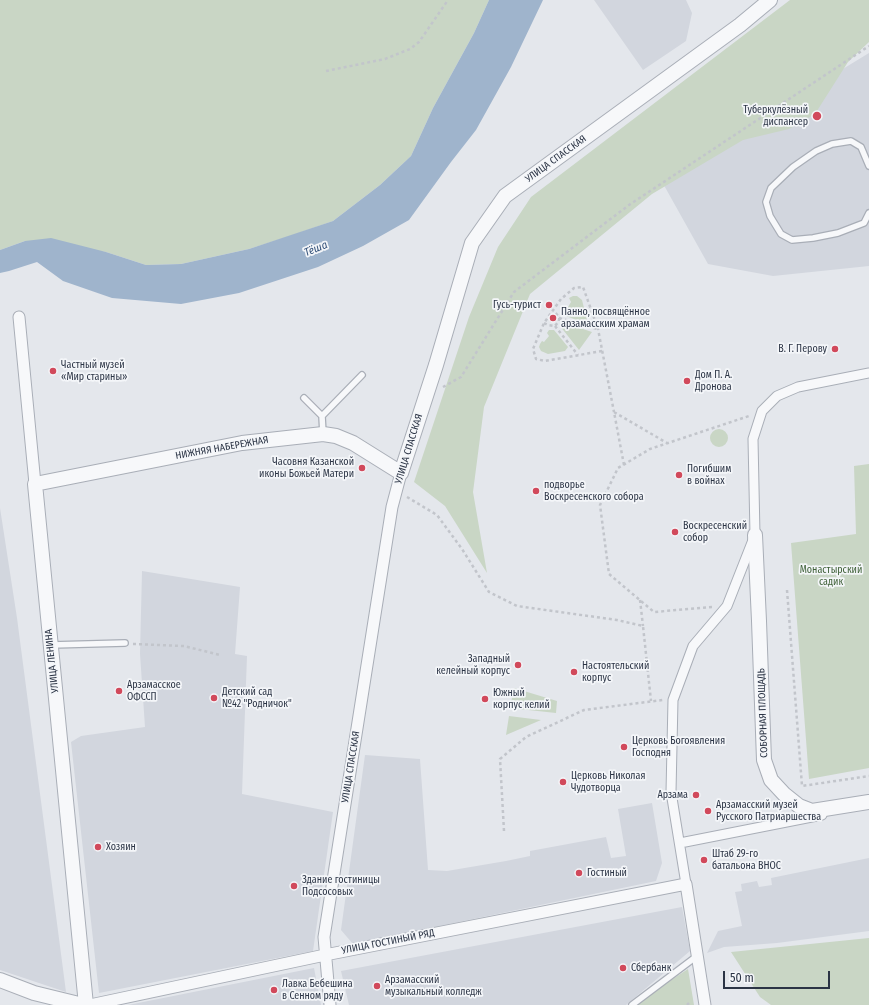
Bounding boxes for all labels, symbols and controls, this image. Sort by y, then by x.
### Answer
place label: Туберкулёзный диспансер [743,104,808,128]
marker: Туберкулёзный диспансер [811,110,823,122]
street label: УЛИЦА СПАССКАЯ [523,133,589,185]
water label: Тёша [302,238,330,260]
place label: Гусь-турист [493,299,541,311]
marker: Гусь-турист [544,300,554,310]
place label: Панно, посвящённое арзамасским храмам [561,306,650,330]
marker: Панно, посвящённое арзамасским храмам [548,313,558,323]
place label: В. Г. Перову [778,343,827,355]
marker: В. Г. Перову [830,344,840,354]
place label: Частный музей «Мир старины» [61,359,127,382]
marker: Частный музей «Мир старины» [48,366,58,376]
place label: Дом П. А. Дронова [695,369,732,392]
marker: Дом П. А. Дронова [682,376,692,386]
street label: УЛИЦА СПАССКАЯ [393,413,425,485]
street label: НИЖНЯЯ НАБЕРЕЖНАЯ [175,434,269,462]
place label: Часовня Казанской иконы Божьей Матери [259,456,354,480]
marker: Часовня Казанской иконы Божьей Матери [357,463,367,473]
place label: Погибшим в войнах [687,463,731,486]
marker: Погибшим в войнах [674,470,684,480]
place label: подворье Воскресенского собора [544,479,644,502]
marker: подворье Воскресенского собора [531,486,541,496]
place label: Воскресенский собор [683,520,747,544]
marker: Воскресенский собор [670,527,680,537]
park label: Монастырский садик [800,564,862,588]
street label: УЛИЦА ЛЕНИНА [43,628,61,694]
place label: Западный келейный корпус [436,653,510,676]
marker: Западный келейный корпус [513,660,523,670]
place label: Настоятельский корпус [582,660,649,684]
marker: Настоятельский корпус [569,667,579,677]
street label: СОБОРНАЯ ПЛОЩАДЬ [755,668,771,758]
place label: Арзамасское ОФССП [127,679,181,702]
marker: Арзамасское ОФССП [114,686,124,696]
place label: Детский сад №42 "Родничок" [222,686,292,710]
place label: Южный корпус келий [493,687,550,710]
marker: Детский сад №42 "Родничок" [209,693,219,703]
marker: Южный корпус келий [480,694,490,704]
street label: УЛИЦА СПАССКАЯ [339,730,363,804]
place label: Церковь Богоявления Господня [632,735,725,758]
marker: Церковь Богоявления Господня [619,742,629,752]
place label: Церковь Николая Чудотворца [571,770,645,794]
marker: Церковь Николая Чудотворца [558,777,568,787]
place label: Арзама [657,789,688,801]
marker: Арзама [691,790,701,800]
place label: Арзамасский музей Русского Патриаршества [716,799,821,822]
marker: Арзамасский музей Русского Патриаршества [703,806,713,816]
place label: Хозяин [106,841,136,853]
marker: Хозяин [93,842,103,852]
place label: Штаб 29-го батальона ВНОС [712,848,781,872]
marker: Штаб 29-го батальона ВНОС [699,855,709,865]
place label: Гостиный [587,867,627,879]
marker: Гостиный [574,868,584,878]
place label: Здание гостиницы Подсосовых [302,874,380,898]
marker: Здание гостиницы Подсосовых [289,881,299,891]
street label: УЛИЦА ГОСТИНЫЙ РЯД [341,927,435,957]
place label: Сбербанк [631,962,671,974]
marker: Сбербанк [618,963,628,973]
scale bar [725,963,832,989]
text: 50 m [730,971,754,985]
place label: Арзамасский музыкальный колледж [385,974,482,998]
place label: Лавка Бебешина в Сенном ряду [282,978,353,1002]
marker: Арзамасский музыкальный колледж [372,981,382,991]
marker: Лавка Бебешина в Сенном ряду [269,985,279,995]

